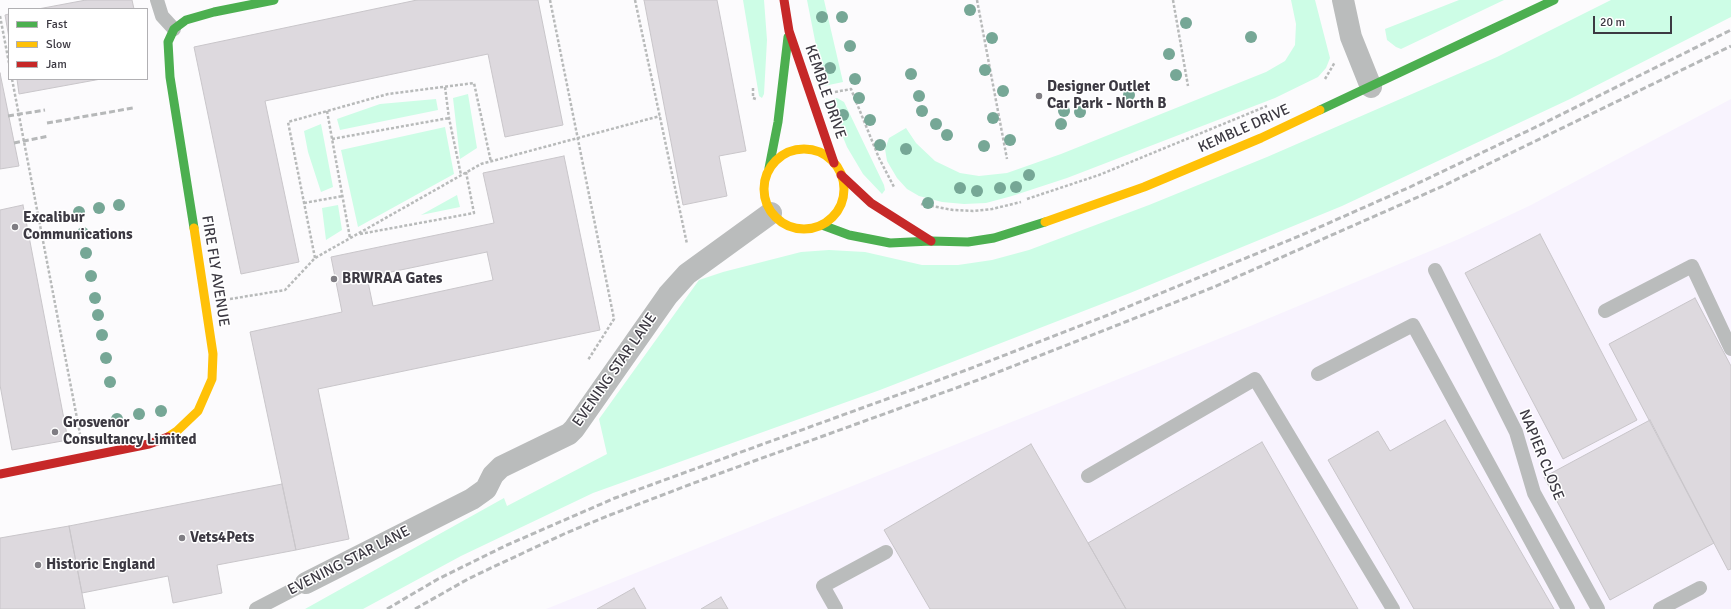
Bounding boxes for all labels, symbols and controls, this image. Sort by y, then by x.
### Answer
legend [8,8,148,80]
scale bar [1595,8,1674,34]
text: 20 m [1600,15,1625,30]
text: Fast [46,17,67,32]
text: Slow [46,37,71,52]
street label: KEMBLE DRIVE [800,43,850,141]
text: Jam [46,57,67,72]
place label: Designer Outlet Car Park - North B [1047,78,1166,113]
marker: Designer Outlet Car Park - North B [1034,91,1044,101]
street label: KEMBLE DRIVE [1195,101,1293,157]
place label: Excalibur Communications [23,209,133,244]
street label: FIRE FLY AVENUE [197,214,233,328]
marker: Excalibur Communications [10,222,20,232]
place label: BRWRAA Gates [342,270,443,288]
marker: BRWRAA Gates [329,274,339,284]
street label: EVENING STAR LANE [569,310,661,430]
street label: NAPIER CLOSE [1515,407,1567,503]
place label: Grosvenor Consultancy Limited [63,414,196,449]
marker: Grosvenor Consultancy Limited [50,427,60,437]
street label: EVENING STAR LANE [285,522,413,600]
place label: Vets4Pets [190,529,254,547]
marker: Vets4Pets [177,533,187,543]
place label: Historic England [46,556,155,574]
marker: Historic England [33,560,43,570]

